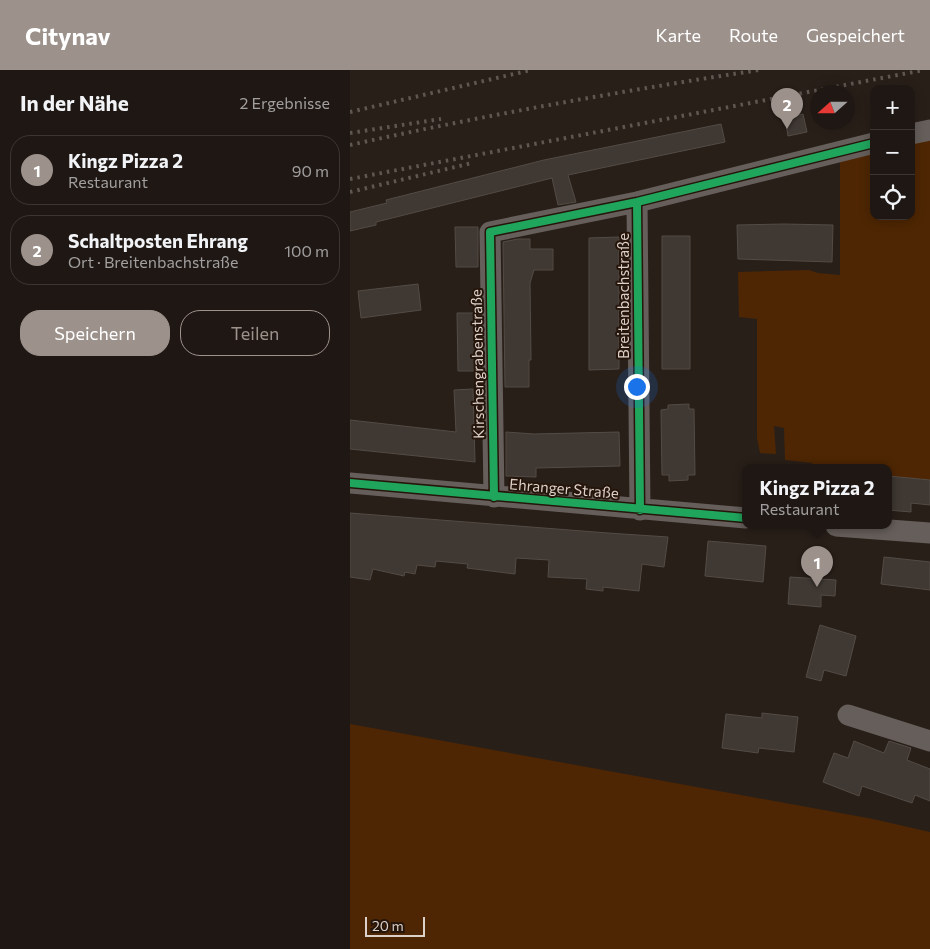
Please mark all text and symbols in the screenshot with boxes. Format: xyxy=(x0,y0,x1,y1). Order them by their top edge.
text: Citynav xyxy=(25,21,111,50)
text: Karte xyxy=(656,24,701,46)
text: Route xyxy=(729,24,778,46)
text: Gespeichert xyxy=(806,24,905,46)
north arrow xyxy=(810,85,855,130)
map controls xyxy=(870,85,915,220)
button: + xyxy=(870,85,915,130)
pin: 2 xyxy=(771,88,803,129)
text: In der Nähe xyxy=(20,90,129,115)
text: 2 Ergebnisse xyxy=(240,93,330,112)
button: − xyxy=(870,130,915,175)
text: Kingz Pizza 2 xyxy=(68,149,183,172)
text: 1 xyxy=(33,161,41,180)
text: 90 m xyxy=(292,161,329,180)
text: Restaurant xyxy=(68,172,148,191)
button: locate xyxy=(870,175,915,220)
text: Schaltposten Ehrang xyxy=(68,229,248,252)
street label: Breitenbachstraße xyxy=(614,233,632,359)
text: 2 xyxy=(32,241,42,260)
text: 100 m xyxy=(284,241,329,260)
text: Ort · Breitenbachstraße xyxy=(68,252,238,271)
street label: Kirschengrabenstraße xyxy=(467,289,487,439)
button: Speichern xyxy=(20,310,170,356)
button: Teilen xyxy=(180,310,330,356)
your location xyxy=(624,374,650,400)
popup xyxy=(742,464,892,529)
street label: Ehranger Straße xyxy=(508,474,620,502)
text: Kingz Pizza 2 xyxy=(759,476,875,499)
text: Restaurant xyxy=(759,499,840,518)
pin: 1 xyxy=(801,546,833,587)
scale bar xyxy=(365,914,425,937)
text: 20 m xyxy=(372,917,404,934)

